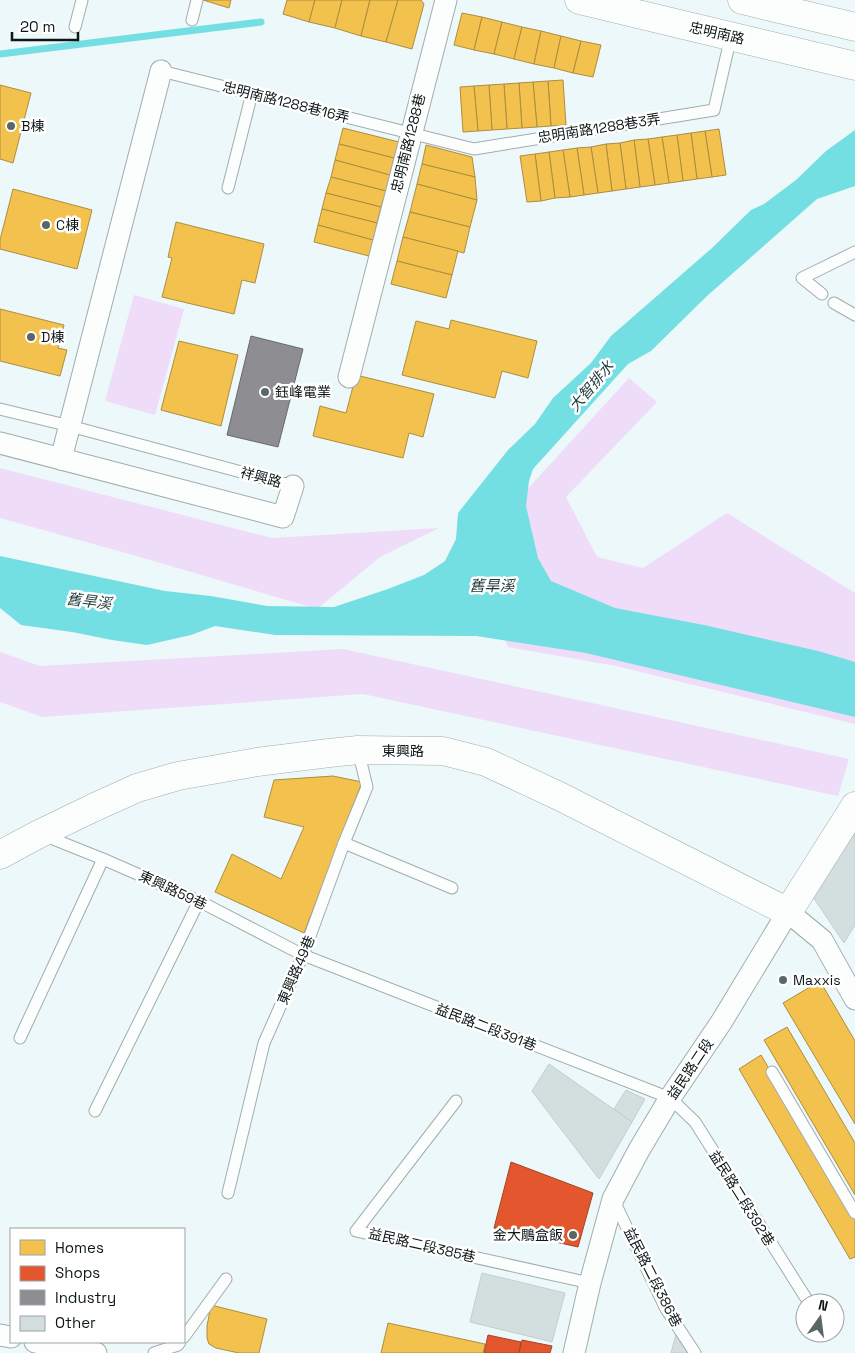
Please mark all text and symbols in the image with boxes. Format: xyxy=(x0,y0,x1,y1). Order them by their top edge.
scale bar xyxy=(12,10,79,42)
text: 20 m xyxy=(20,17,55,36)
street label: 忠明南路 xyxy=(688,18,746,48)
street label: 忠明南路1288巷16弄 xyxy=(221,78,351,126)
street label: 忠明南路1288巷 xyxy=(387,91,429,195)
street label: 忠明南路1288巷3弄 xyxy=(536,109,662,147)
place label: B棟 xyxy=(21,117,44,135)
marker: B棟 xyxy=(5,120,17,132)
place label: C棟 xyxy=(56,216,79,234)
marker: C棟 xyxy=(40,219,52,231)
place label: D棟 xyxy=(41,328,64,346)
marker: D棟 xyxy=(25,331,37,343)
water label: 大智排水 xyxy=(564,356,618,415)
place label: 鈺峰電業 xyxy=(275,383,331,401)
marker: 鈺峰電業 xyxy=(259,386,271,398)
street label: 祥興路 xyxy=(238,463,284,491)
water label: 舊旱溪 xyxy=(469,576,516,595)
water label: 舊旱溪 xyxy=(66,589,114,613)
street label: 東興路 xyxy=(382,742,424,760)
street label: 東興路59巷 xyxy=(136,866,210,914)
street label: 東興路49巷 xyxy=(273,933,319,1007)
place label: Maxxis xyxy=(793,971,841,989)
marker: Maxxis xyxy=(777,974,789,986)
street label: 益民路二段391巷 xyxy=(433,999,539,1055)
street label: 益民路二段 xyxy=(663,1035,717,1103)
street label: 益民路二段392巷 xyxy=(705,1147,779,1249)
street label: 益民路二段385巷 xyxy=(367,1224,477,1266)
street label: 益民路二段386巷 xyxy=(620,1224,686,1330)
place label: 金大鵰盒飯 xyxy=(493,1226,563,1244)
legend xyxy=(10,1228,185,1343)
marker: 金大鵰盒飯 xyxy=(567,1229,579,1241)
text: Homes xyxy=(55,1238,104,1257)
text: Shops xyxy=(55,1263,100,1282)
text: Industry xyxy=(55,1288,116,1307)
north arrow xyxy=(795,1293,845,1343)
text: N xyxy=(816,1296,830,1315)
text: Other xyxy=(55,1313,96,1332)

